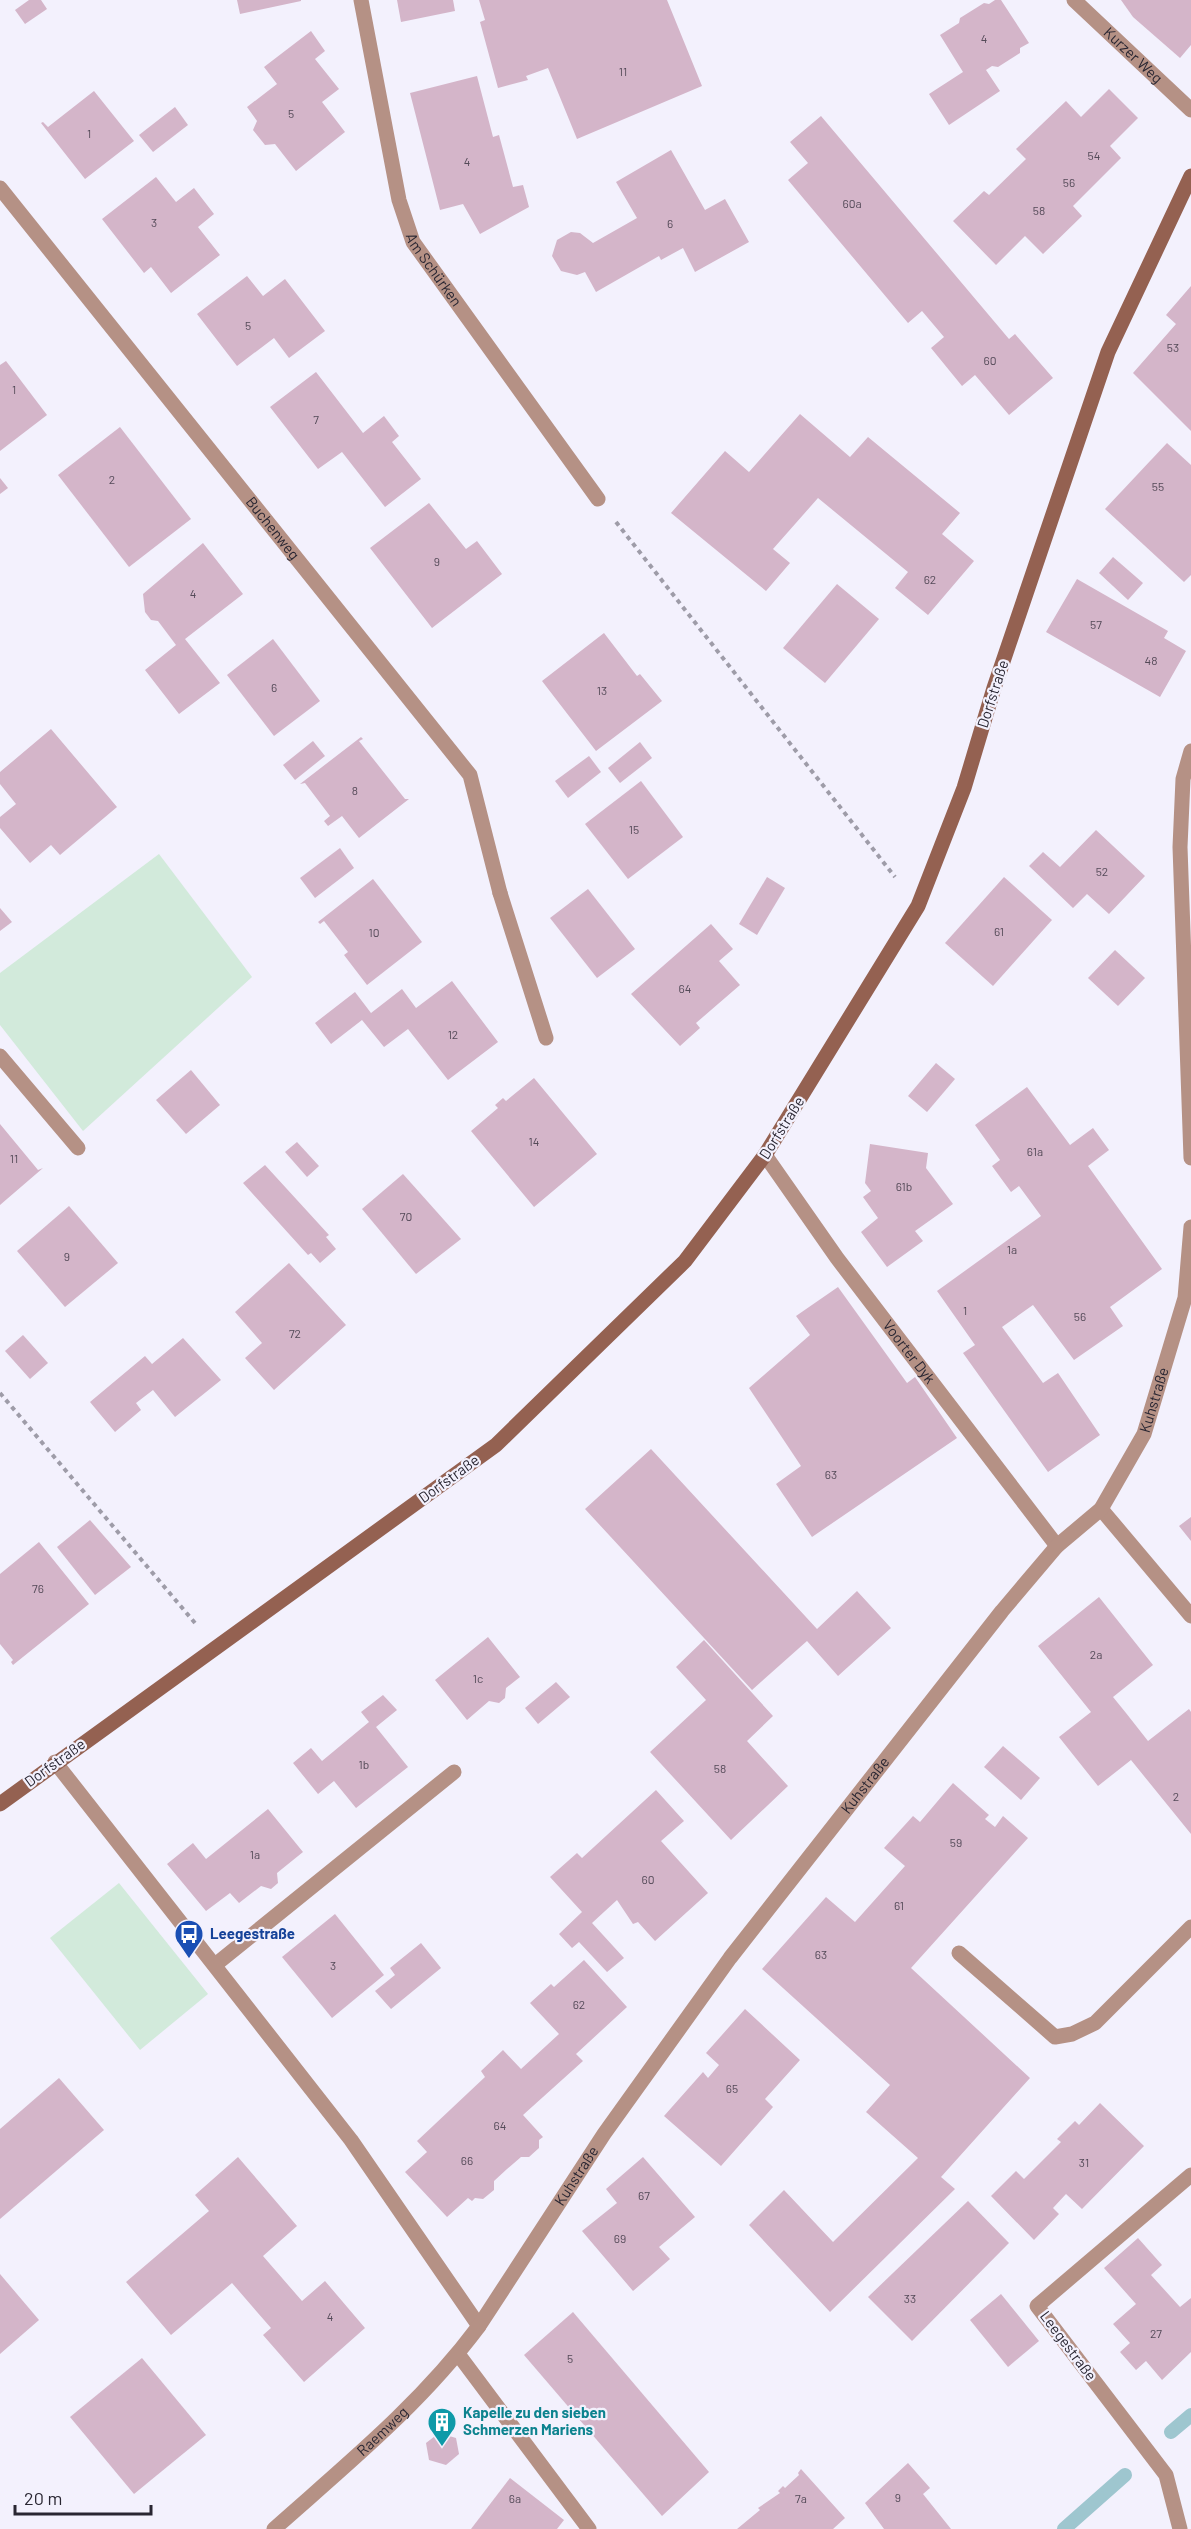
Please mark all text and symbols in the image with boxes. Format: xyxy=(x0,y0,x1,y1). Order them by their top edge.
street label: Kurzer Weg xyxy=(1100,23,1167,87)
house number: 4 xyxy=(981,31,987,45)
house number: 11 xyxy=(619,64,627,78)
house number: 5 xyxy=(288,106,294,120)
house number: 1 xyxy=(87,126,91,140)
house number: 54 xyxy=(1088,148,1100,162)
house number: 4 xyxy=(464,154,470,168)
house number: 56 xyxy=(1063,175,1075,189)
house number: 60a xyxy=(842,196,862,210)
house number: 58 xyxy=(1033,203,1045,217)
house number: 3 xyxy=(151,215,157,229)
house number: 6 xyxy=(667,216,673,230)
street label: Am Schürken xyxy=(403,230,466,309)
house number: 5 xyxy=(245,318,251,332)
house number: 53 xyxy=(1167,340,1179,354)
house number: 60 xyxy=(984,353,996,367)
house number: 1 xyxy=(12,382,16,396)
house number: 7 xyxy=(313,412,319,426)
house number: 2 xyxy=(109,472,115,486)
house number: 55 xyxy=(1152,479,1164,493)
street label: Buchenweg xyxy=(243,493,304,563)
house number: 9 xyxy=(434,554,440,568)
house number: 62 xyxy=(924,572,936,586)
house number: 4 xyxy=(190,586,196,600)
house number: 57 xyxy=(1090,617,1102,631)
house number: 48 xyxy=(1145,653,1157,667)
street label: Dorfstraße xyxy=(973,657,1011,730)
house number: 6 xyxy=(271,680,277,694)
house number: 13 xyxy=(597,683,607,697)
house number: 8 xyxy=(352,783,358,797)
house number: 15 xyxy=(629,822,639,836)
house number: 52 xyxy=(1096,864,1108,878)
house number: 61 xyxy=(994,924,1004,938)
house number: 10 xyxy=(369,925,379,939)
house number: 64 xyxy=(679,981,691,995)
house number: 12 xyxy=(448,1027,458,1041)
street label: Dorfstraße xyxy=(755,1093,807,1162)
house number: 14 xyxy=(529,1134,539,1148)
house number: 61a xyxy=(1027,1144,1043,1158)
house number: 11 xyxy=(10,1151,18,1165)
house number: 61b xyxy=(896,1179,912,1193)
house number: 70 xyxy=(400,1209,412,1223)
house number: 1a xyxy=(1007,1242,1017,1256)
house number: 9 xyxy=(64,1249,70,1263)
house number: 1 xyxy=(963,1303,967,1317)
house number: 56 xyxy=(1074,1309,1086,1323)
street label: Voorter Dyk xyxy=(880,1316,940,1387)
house number: 72 xyxy=(289,1326,301,1340)
street label: Kuhstraße xyxy=(1135,1365,1172,1435)
street label: Dorfstraße xyxy=(415,1450,482,1506)
house number: 63 xyxy=(825,1467,837,1481)
house number: 76 xyxy=(32,1581,44,1595)
house number: 2a xyxy=(1090,1647,1102,1661)
house number: 1c xyxy=(473,1671,483,1685)
street label: Dorfstraße xyxy=(21,1734,88,1790)
street label: Kuhstraße xyxy=(837,1753,892,1817)
house number: 1b xyxy=(359,1757,369,1771)
house number: 58 xyxy=(714,1761,726,1775)
house number: 2 xyxy=(1173,1789,1179,1803)
house number: 59 xyxy=(950,1835,962,1849)
house number: 1a xyxy=(250,1847,260,1861)
house number: 60 xyxy=(642,1872,654,1886)
house number: 61 xyxy=(894,1898,904,1912)
bus stop icon: Leegestraße xyxy=(173,1918,205,1960)
place label: Leegestraße xyxy=(210,1924,295,1942)
house number: 63 xyxy=(815,1947,827,1961)
house number: 3 xyxy=(330,1958,336,1972)
house number: 62 xyxy=(573,1997,585,2011)
house number: 65 xyxy=(726,2081,738,2095)
house number: 64 xyxy=(494,2118,506,2132)
street label: Kuhstraße xyxy=(550,2142,602,2209)
house number: 66 xyxy=(461,2153,473,2167)
house number: 31 xyxy=(1079,2155,1089,2169)
house number: 67 xyxy=(638,2188,650,2202)
house number: 69 xyxy=(614,2231,626,2245)
house number: 33 xyxy=(904,2291,916,2305)
street label: Leegestraße xyxy=(1037,2307,1101,2384)
house number: 4 xyxy=(327,2309,333,2323)
house number: 27 xyxy=(1150,2326,1162,2340)
house number: 5 xyxy=(567,2351,573,2365)
street label: Raemweg xyxy=(353,2402,411,2459)
place label: Kapelle zu den sieben Schmerzen Mariens xyxy=(463,2403,606,2438)
building icon: Kapelle zu den sieben Schmerzen Mariens xyxy=(426,2406,458,2448)
scale bar xyxy=(15,2478,152,2516)
text: 20 m xyxy=(24,2487,62,2509)
house number: 9 xyxy=(895,2490,901,2504)
house number: 6a xyxy=(509,2491,521,2505)
house number: 7a xyxy=(795,2491,807,2505)

